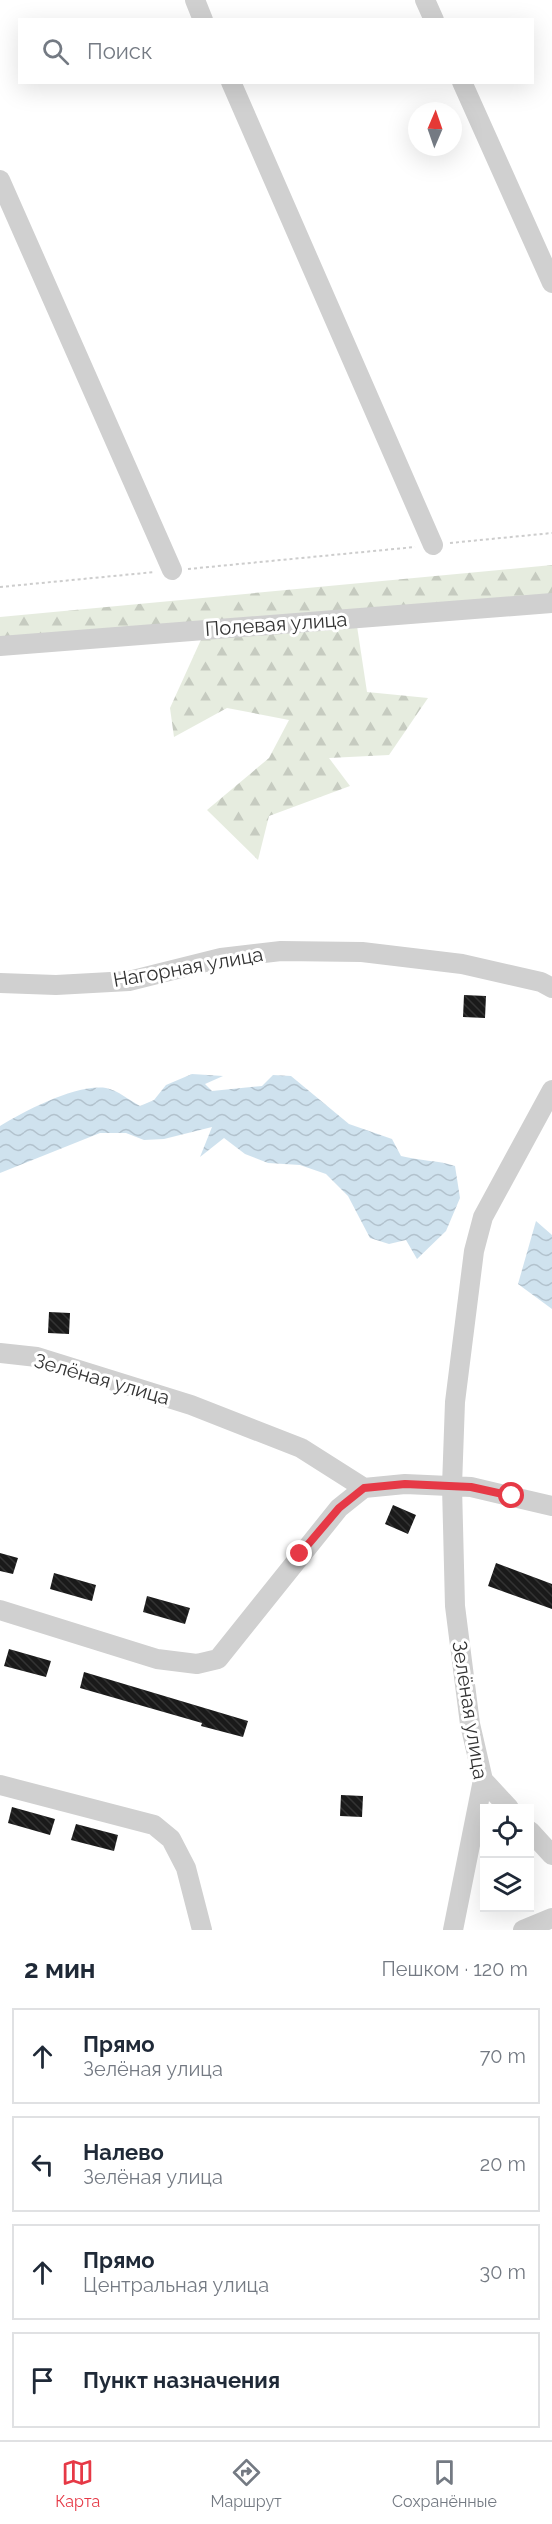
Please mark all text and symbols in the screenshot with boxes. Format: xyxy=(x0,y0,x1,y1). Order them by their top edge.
search box xyxy=(18,18,534,84)
icon: search xyxy=(39,35,72,68)
text: Поиск xyxy=(87,38,152,64)
north arrow xyxy=(408,102,462,156)
street label: Полевая улица xyxy=(204,607,348,641)
street label: Нагорная улица xyxy=(111,942,265,992)
street label: Зелёная улица xyxy=(31,1348,173,1410)
route start xyxy=(498,1482,524,1508)
route end xyxy=(286,1540,312,1566)
street label: Зелёная улица xyxy=(447,1639,493,1781)
map controls xyxy=(480,1804,534,1912)
button: locate xyxy=(480,1804,534,1858)
button: layers xyxy=(480,1858,534,1912)
text: 2 мин xyxy=(24,1954,96,1984)
text: Пешком · 120 m xyxy=(382,1957,528,1981)
text: Прямо xyxy=(83,2031,155,2057)
icon: ahead xyxy=(26,2040,59,2073)
text: 70 m xyxy=(480,2044,526,2068)
text: Зелёная улица xyxy=(83,2057,223,2081)
text: Налево xyxy=(83,2139,164,2165)
icon: left xyxy=(26,2148,59,2181)
text: 20 m xyxy=(480,2152,526,2176)
text: Зелёная улица xyxy=(83,2165,223,2189)
text: Прямо xyxy=(83,2247,155,2273)
icon: ahead xyxy=(26,2256,59,2289)
text: 30 m xyxy=(480,2260,526,2284)
text: Центральная улица xyxy=(83,2273,269,2297)
icon: arrive xyxy=(26,2364,59,2397)
text: Пункт назначения xyxy=(83,2367,280,2393)
tab: Карта xyxy=(55,2456,100,2511)
tab: Маршрут xyxy=(211,2456,282,2511)
tab: Сохранённые xyxy=(392,2456,497,2511)

